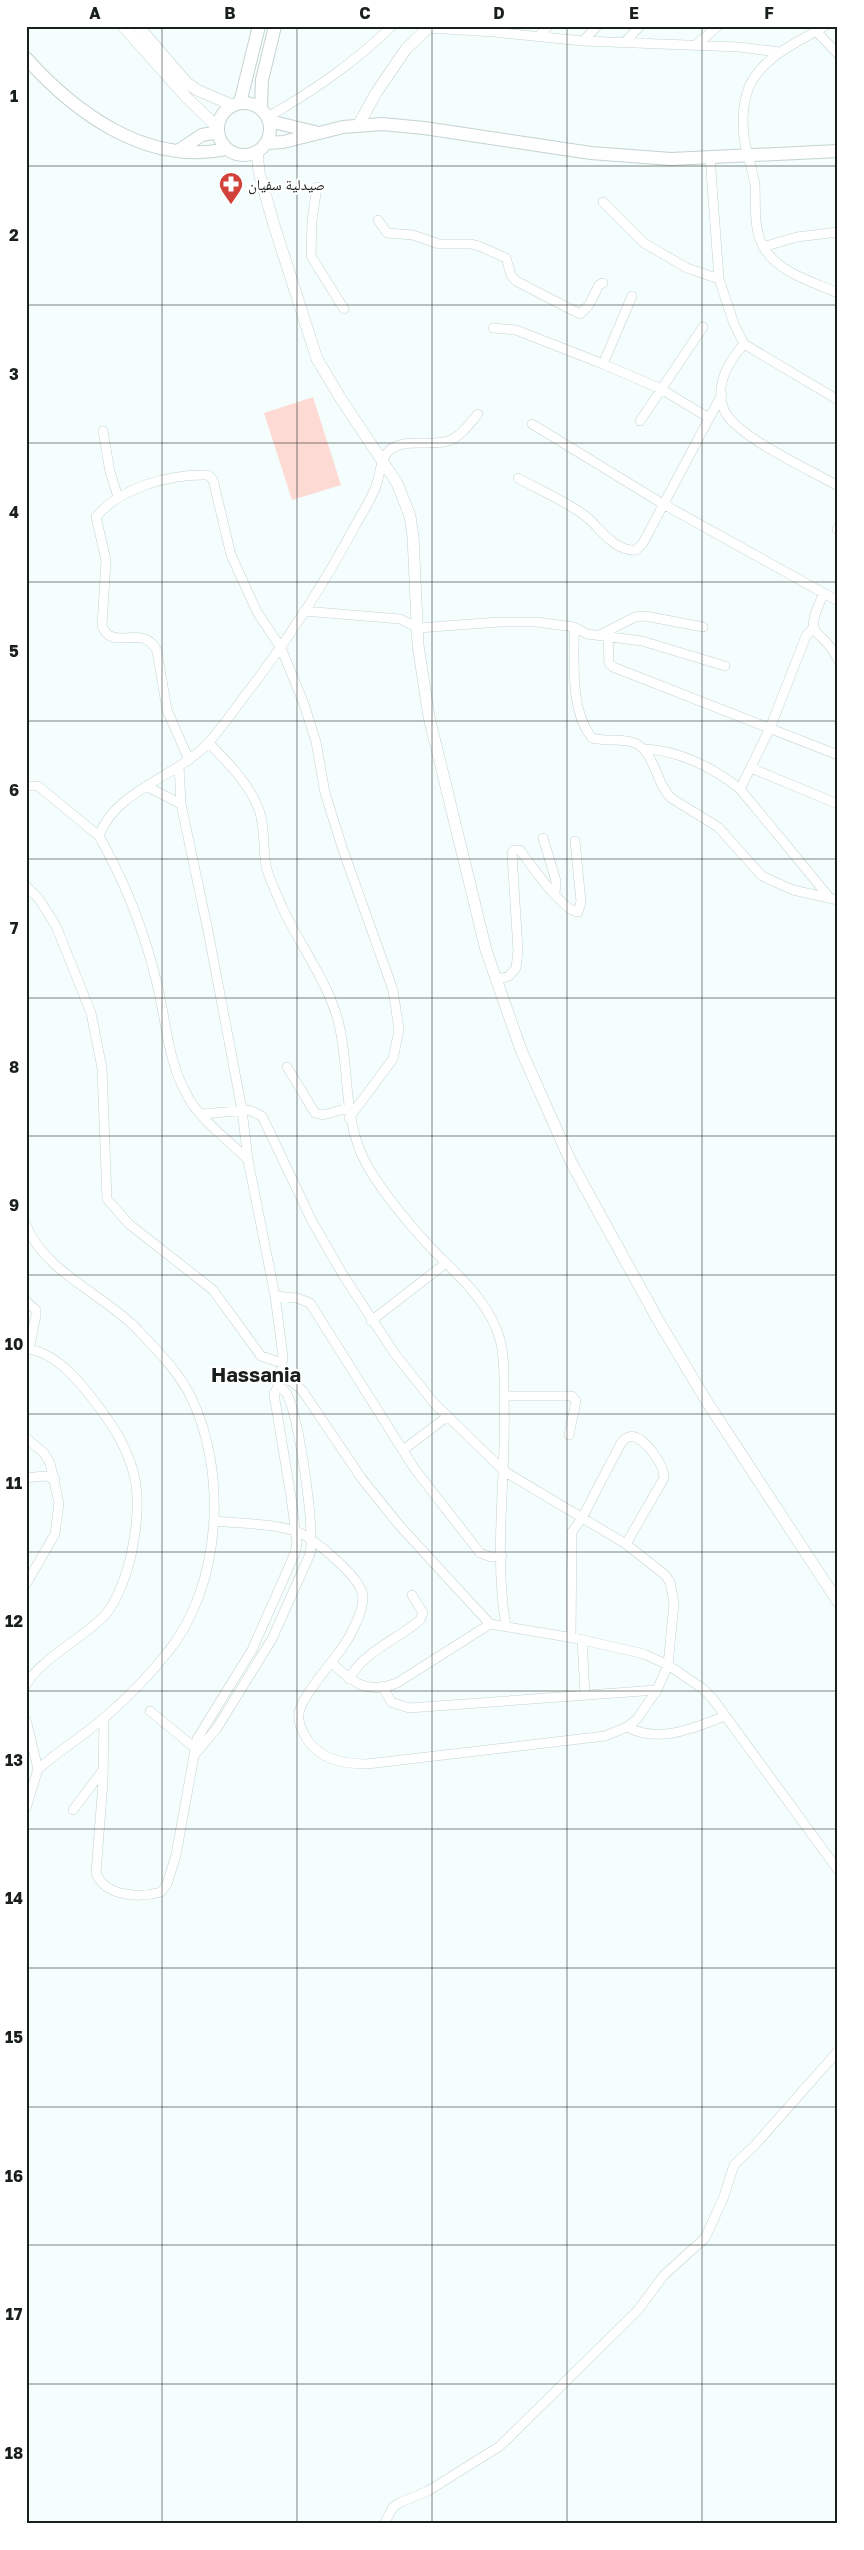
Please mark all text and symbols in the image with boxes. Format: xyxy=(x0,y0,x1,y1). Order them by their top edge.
text: A xyxy=(89,3,101,23)
text: B xyxy=(224,3,236,23)
text: C xyxy=(359,3,371,23)
text: D xyxy=(493,3,505,23)
text: E xyxy=(629,3,639,23)
text: F xyxy=(764,3,774,23)
text: 1 xyxy=(10,86,18,106)
pharmacy icon: صيدلية سفيان xyxy=(218,171,244,205)
place label: صيدلية سفيان xyxy=(248,175,325,195)
text: 2 xyxy=(9,225,19,245)
text: 3 xyxy=(9,364,19,384)
text: 4 xyxy=(9,502,19,522)
text: 5 xyxy=(9,641,19,661)
text: 6 xyxy=(9,780,19,800)
text: 7 xyxy=(10,918,19,938)
text: 8 xyxy=(9,1057,19,1077)
text: 9 xyxy=(9,1195,19,1215)
text: 10 xyxy=(5,1334,23,1354)
district label: Hassania xyxy=(211,1362,301,1386)
text: 11 xyxy=(6,1473,22,1493)
text: 12 xyxy=(5,1611,23,1631)
text: 13 xyxy=(5,1750,23,1770)
text: 14 xyxy=(5,1888,23,1908)
text: 15 xyxy=(5,2027,23,2047)
text: 16 xyxy=(5,2166,23,2186)
text: 17 xyxy=(6,2304,23,2324)
text: 18 xyxy=(5,2443,23,2463)

